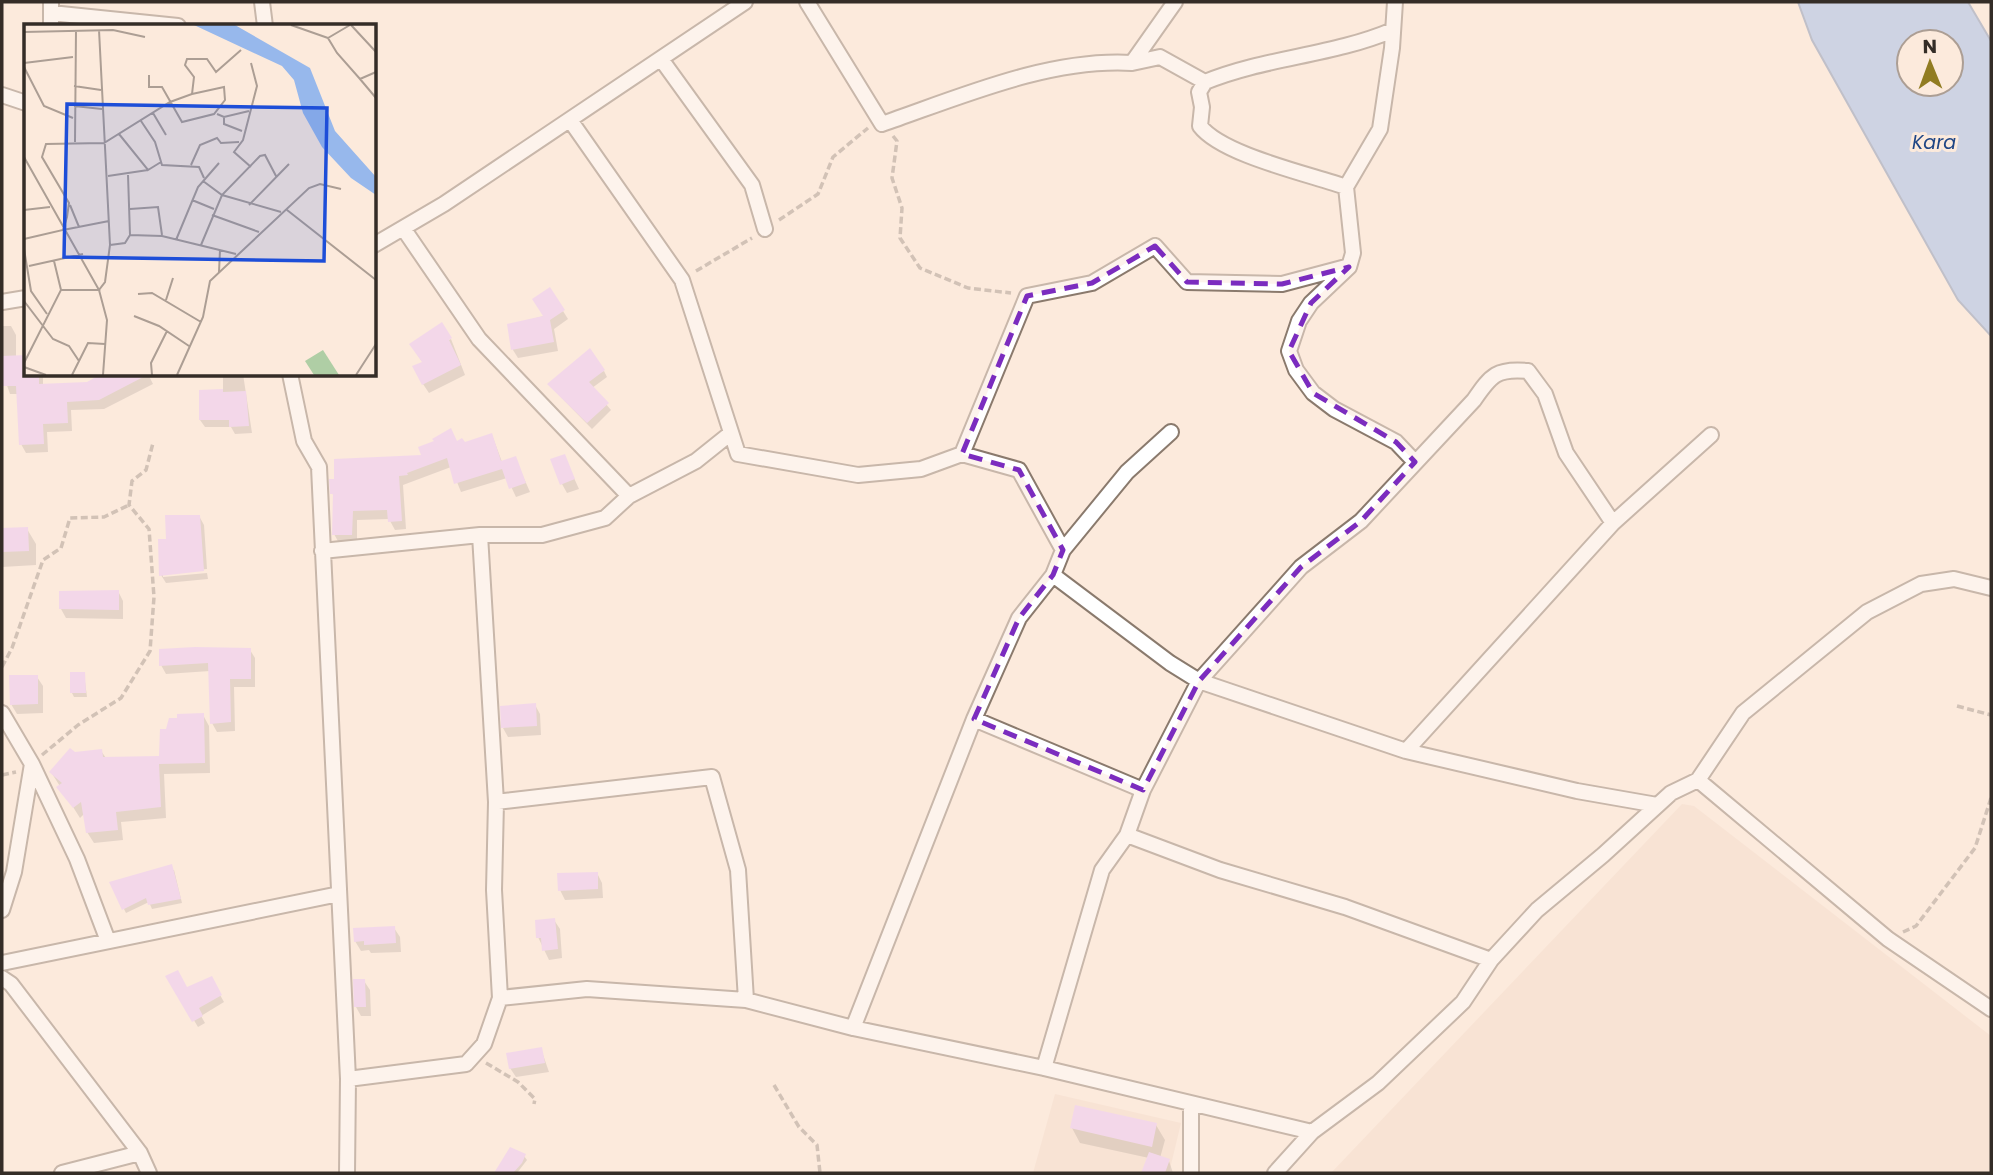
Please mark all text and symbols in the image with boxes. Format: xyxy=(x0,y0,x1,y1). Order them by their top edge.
inset map xyxy=(24,24,376,376)
north arrow xyxy=(1895,28,1965,98)
text: N xyxy=(1922,33,1937,60)
water label: Kara xyxy=(1912,129,1956,156)

